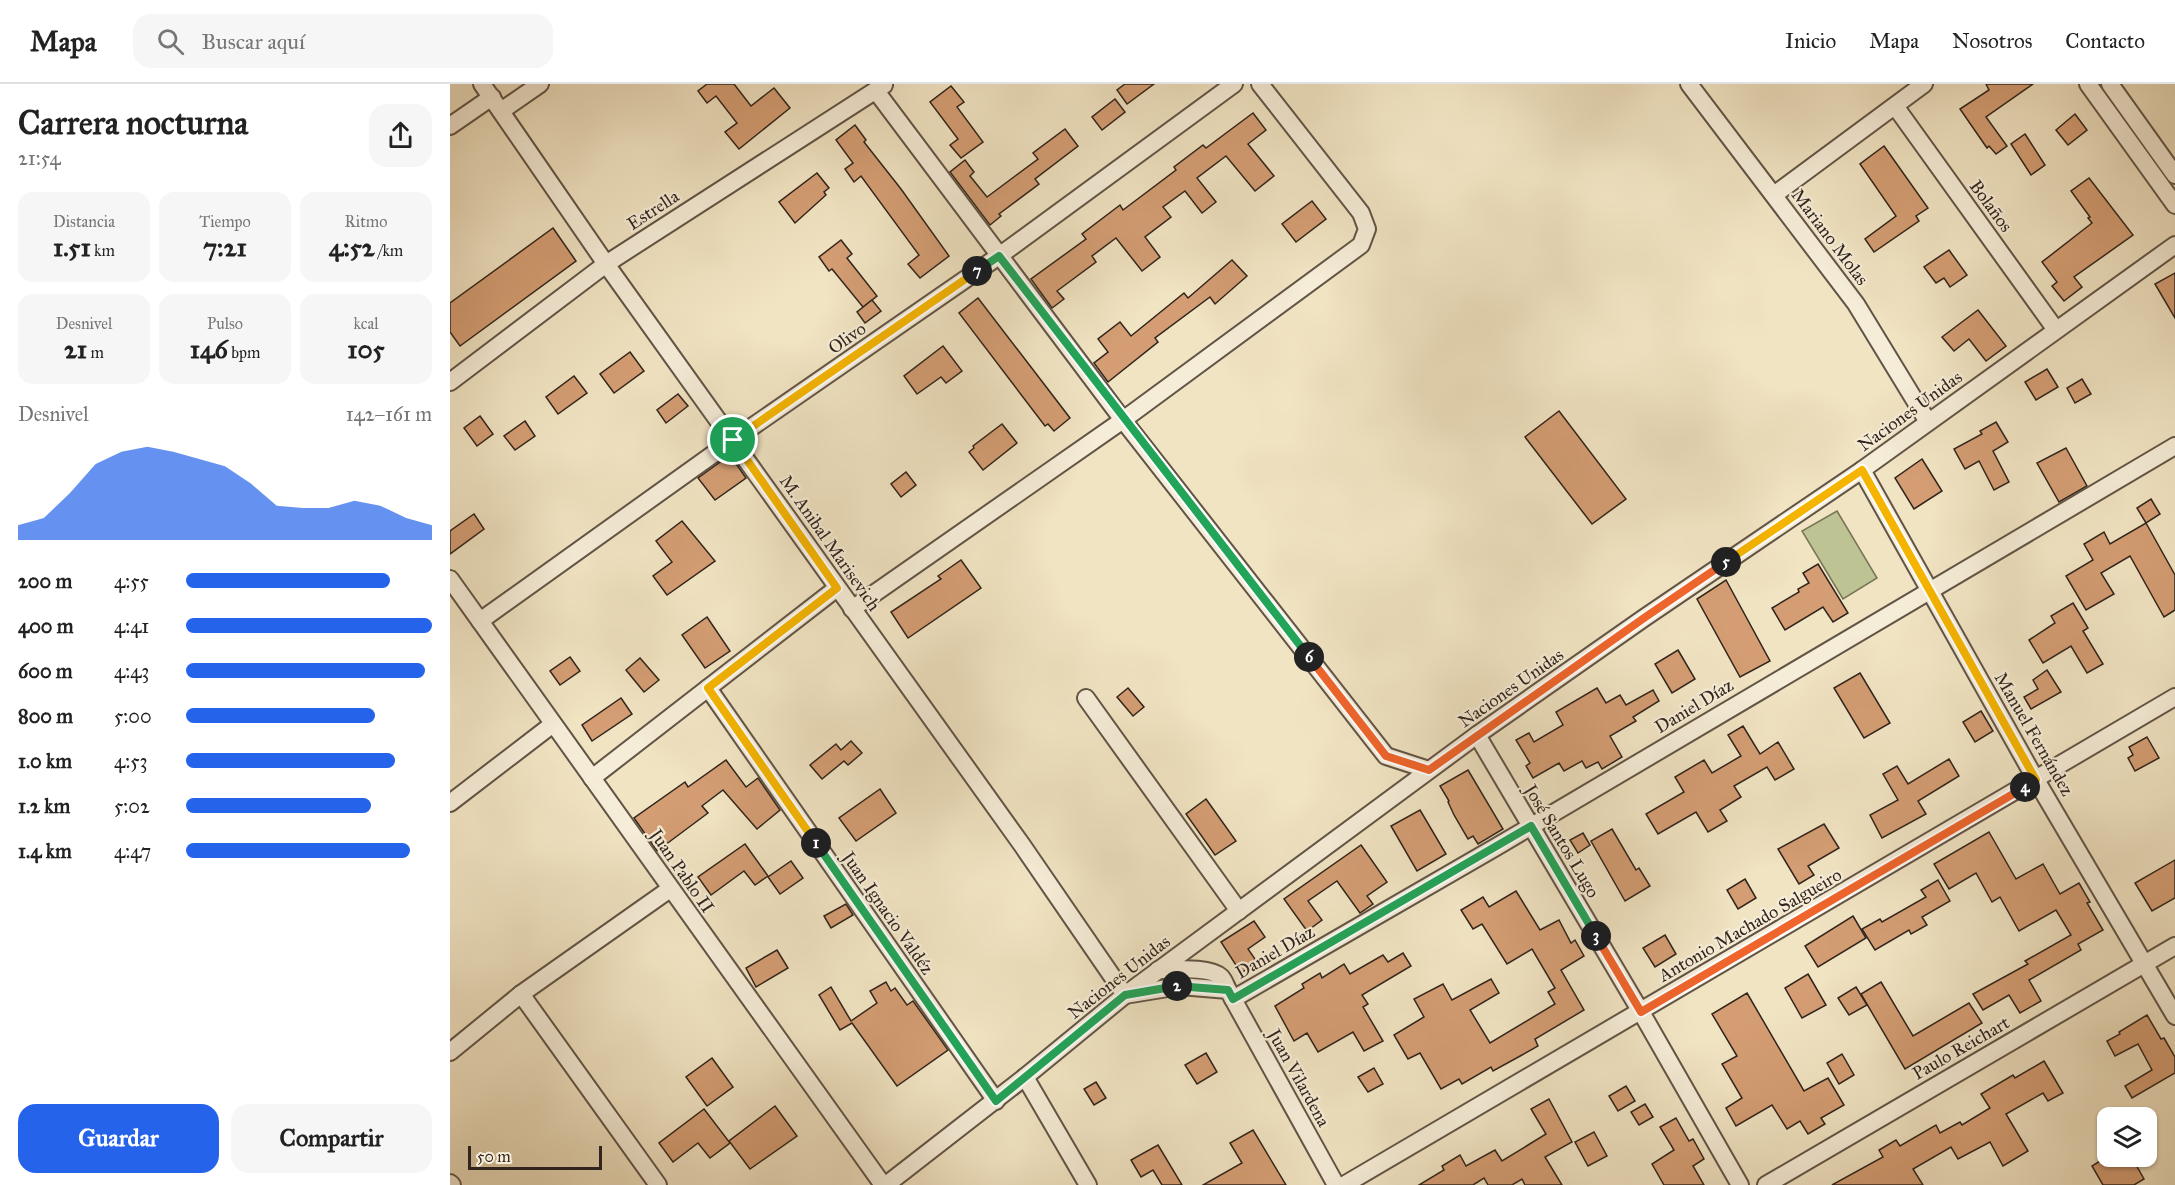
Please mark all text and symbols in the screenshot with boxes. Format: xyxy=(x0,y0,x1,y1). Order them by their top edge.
search box xyxy=(133,14,553,68)
text: Mapa xyxy=(30,24,97,59)
icon: search xyxy=(154,25,187,58)
text: Buscar aquí xyxy=(202,28,305,55)
text: Inicio xyxy=(1785,28,1836,54)
text: Mapa xyxy=(1869,28,1919,54)
text: Nosotros xyxy=(1952,28,2032,54)
text: Contacto xyxy=(2065,28,2145,54)
text: Carrera nocturna xyxy=(18,103,248,143)
button: share xyxy=(369,104,432,167)
text: 21:54 xyxy=(18,146,61,170)
street label: Bolaños xyxy=(1965,176,2017,236)
street label: Estrella xyxy=(623,185,683,235)
street label: Mariano Molas xyxy=(1787,185,1873,289)
text: Distancia xyxy=(53,212,115,231)
text: Tiempo xyxy=(199,212,251,231)
text: Ritmo xyxy=(345,212,387,231)
text: 1.51 xyxy=(53,231,91,263)
text: 7:21 xyxy=(203,231,247,263)
text: 4:52 xyxy=(329,231,375,263)
text: km xyxy=(91,241,115,260)
text: /km xyxy=(375,241,403,260)
pin: 7 xyxy=(962,256,992,286)
text: 7 xyxy=(973,261,981,280)
text: Desnivel xyxy=(56,314,112,333)
text: Pulso xyxy=(207,314,243,333)
text: kcal xyxy=(353,314,379,333)
street label: Olivo xyxy=(824,317,870,359)
text: 21 xyxy=(64,333,87,365)
text: 146 xyxy=(190,333,228,365)
text: 105 xyxy=(347,333,385,365)
text: m xyxy=(87,343,104,362)
text: bpm xyxy=(228,343,260,362)
street label: Naciones Unidas xyxy=(1854,366,1966,456)
text: Desnivel xyxy=(18,402,89,426)
text: 142–161 m xyxy=(346,402,432,426)
pin xyxy=(707,414,758,465)
icon: arrive xyxy=(716,423,749,456)
street label: M. Anibal Marisevich xyxy=(775,471,885,615)
pin: 5 xyxy=(1711,547,1741,577)
text: 5 xyxy=(1722,552,1730,571)
text: 200 m xyxy=(18,569,72,593)
text: 4:55 xyxy=(114,569,149,593)
text: 400 m xyxy=(18,614,74,638)
text: 4:41 xyxy=(114,614,149,638)
pin: 6 xyxy=(1294,642,1324,672)
street label: Naciones Unidas xyxy=(1454,644,1568,732)
text: 6 xyxy=(1305,647,1313,666)
text: 600 m xyxy=(18,659,73,683)
text: 4:43 xyxy=(114,659,149,683)
street label: Manuel Fernández xyxy=(1990,668,2078,800)
street label: Daniel Díaz xyxy=(1651,674,1737,738)
text: 800 m xyxy=(18,704,73,728)
text: 5:00 xyxy=(114,704,152,728)
text: 1.0 km xyxy=(18,749,72,773)
text: 4:53 xyxy=(114,749,147,773)
pin: 4 xyxy=(2010,772,2040,802)
text: 4 xyxy=(2021,777,2029,796)
street label: José Santos Lugo xyxy=(1518,779,1604,902)
text: 1.2 km xyxy=(18,794,70,818)
text: 5:02 xyxy=(114,794,150,818)
street label: Juan Pablo II xyxy=(643,823,719,918)
pin: 1 xyxy=(801,828,831,858)
text: 1 xyxy=(813,833,819,852)
text: 1.4 km xyxy=(18,839,72,863)
text: 4:47 xyxy=(114,839,151,863)
street label: Juan Ignacio Valdéz xyxy=(835,846,939,979)
street label: Antonio Machado Salgueiro xyxy=(1654,864,1846,988)
street label: Daniel Díaz xyxy=(1232,921,1318,983)
pin: 3 xyxy=(1581,921,1611,951)
text: 3 xyxy=(1593,926,1599,945)
street label: Naciones Unidas xyxy=(1064,930,1174,1024)
pin: 2 xyxy=(1162,971,1192,1001)
text: 2 xyxy=(1173,976,1181,995)
street label: Paulo Reichart xyxy=(1909,1011,2014,1085)
street label: Juan Vilardena xyxy=(1261,1024,1335,1131)
button: Guardar xyxy=(18,1104,219,1173)
button: Compartir xyxy=(231,1104,432,1173)
map controls xyxy=(2097,1107,2157,1167)
button: layers xyxy=(2097,1107,2157,1167)
scale bar xyxy=(468,1143,602,1170)
text: 50 m xyxy=(477,1147,511,1166)

